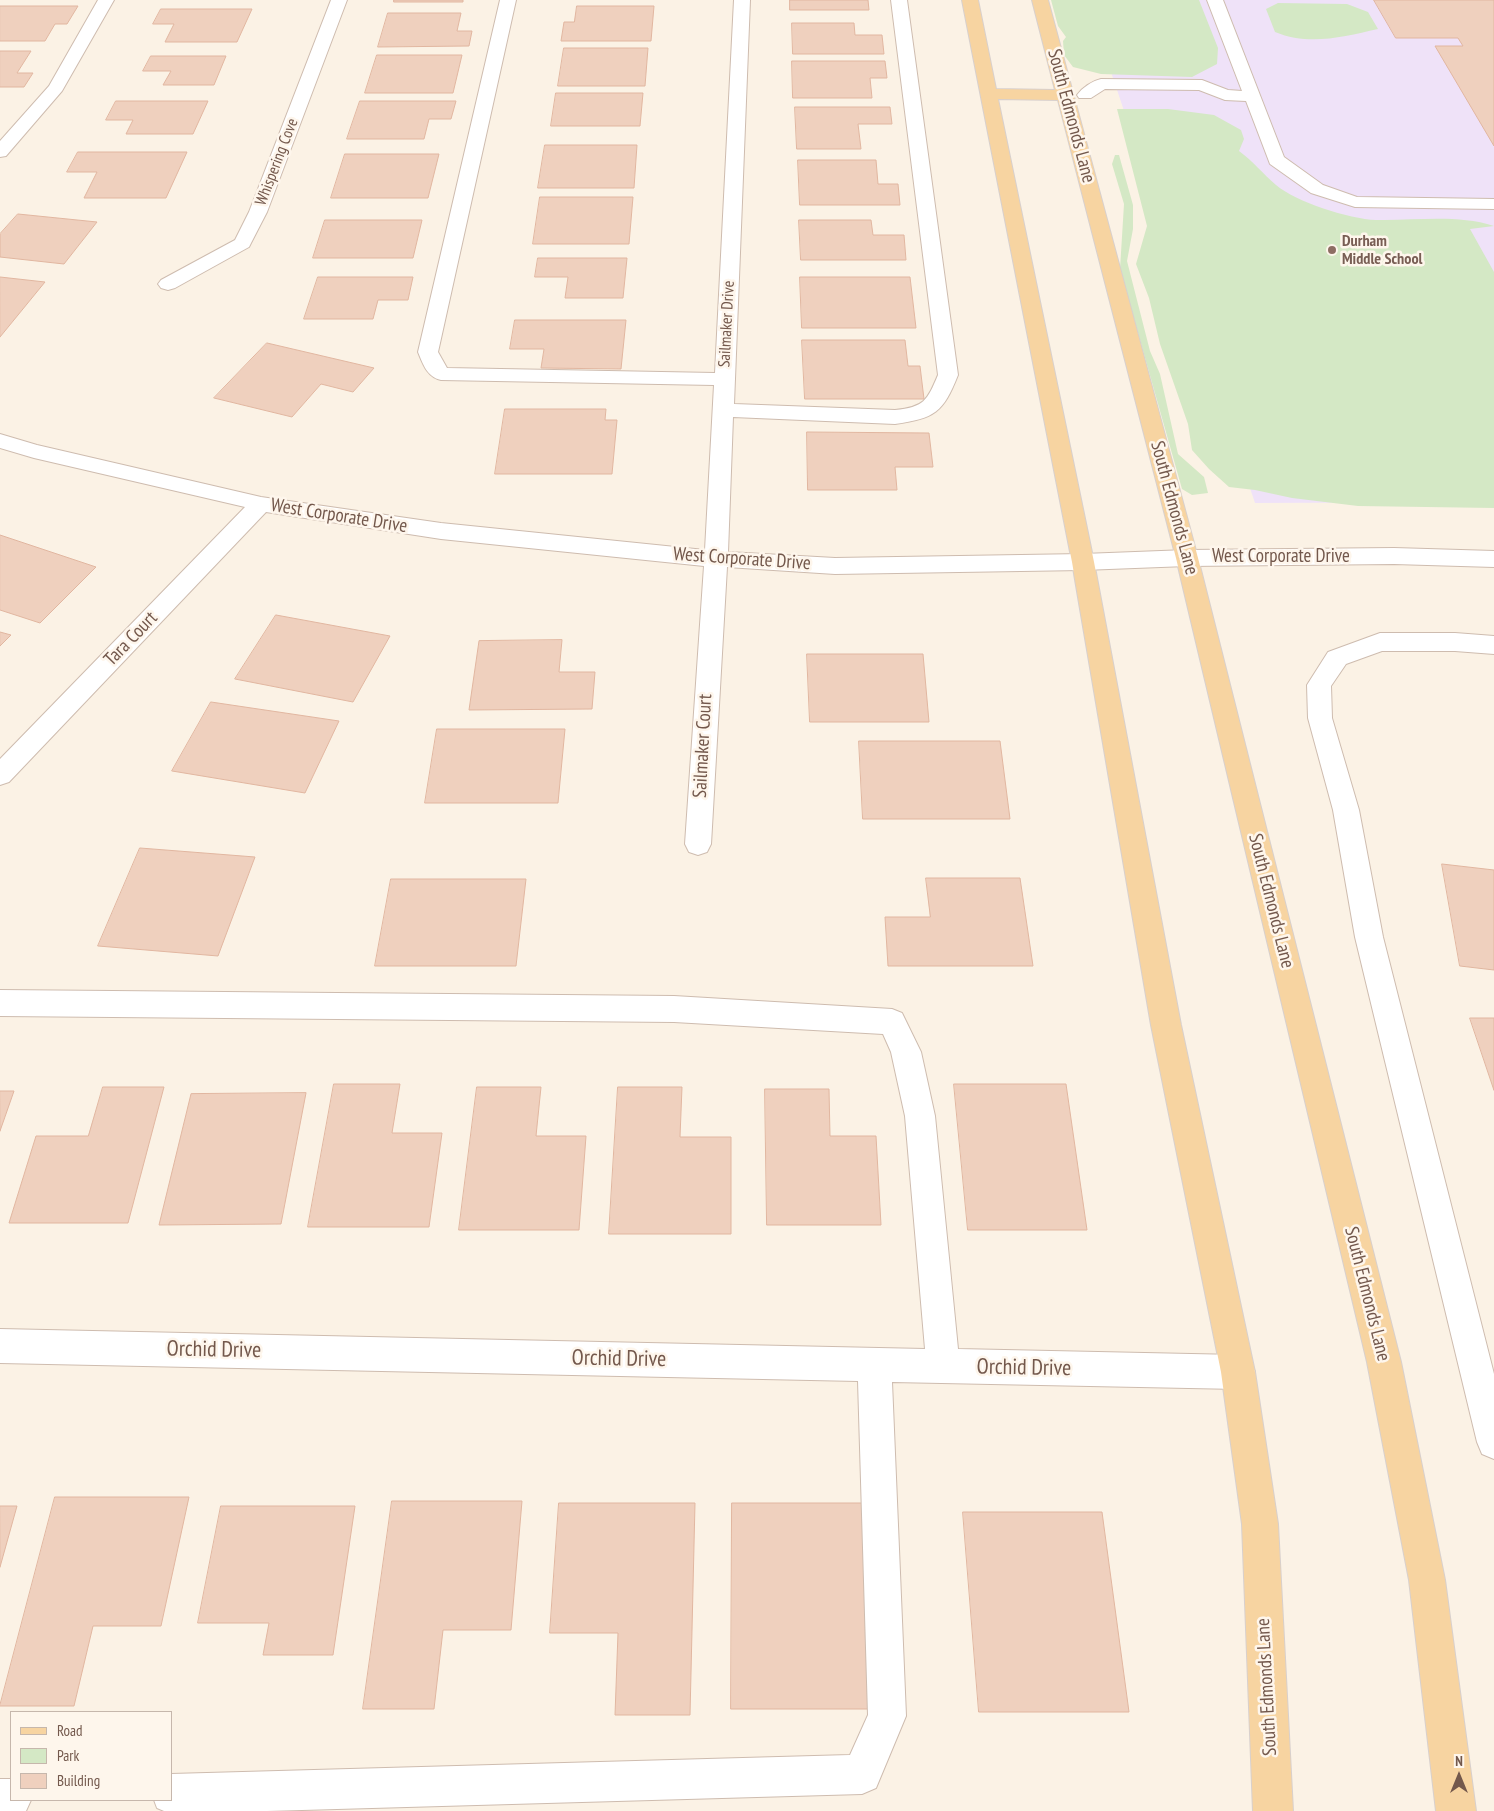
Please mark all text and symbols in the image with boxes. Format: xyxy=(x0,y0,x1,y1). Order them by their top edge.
street label: South Edmonds Lane xyxy=(1042,47,1100,185)
street label: Whispering Cove xyxy=(252,116,302,208)
place label: Durham Middle School xyxy=(1342,231,1422,269)
marker: Durham Middle School xyxy=(1326,244,1338,256)
street label: Sailmaker Drive xyxy=(715,280,739,368)
street label: South Edmonds Lane xyxy=(1145,439,1203,577)
street label: West Corporate Drive xyxy=(269,494,409,538)
street label: West Corporate Drive xyxy=(672,543,812,575)
street label: West Corporate Drive xyxy=(1212,546,1350,568)
street label: Tara Court xyxy=(100,607,162,671)
street label: Sailmaker Court xyxy=(689,693,717,799)
street label: South Edmonds Lane xyxy=(1243,831,1299,971)
street label: South Edmonds Lane xyxy=(1339,1224,1395,1364)
street label: Orchid Drive xyxy=(166,1336,262,1364)
street label: Orchid Drive xyxy=(571,1345,667,1373)
street label: Orchid Drive xyxy=(976,1354,1072,1382)
street label: South Edmonds Lane xyxy=(1252,1618,1282,1756)
legend xyxy=(10,1711,172,1801)
text: Road xyxy=(57,1721,83,1740)
text: Park xyxy=(57,1746,79,1765)
north arrow xyxy=(1434,1751,1484,1801)
text: N xyxy=(1455,1752,1463,1770)
text: Building xyxy=(57,1771,100,1790)

